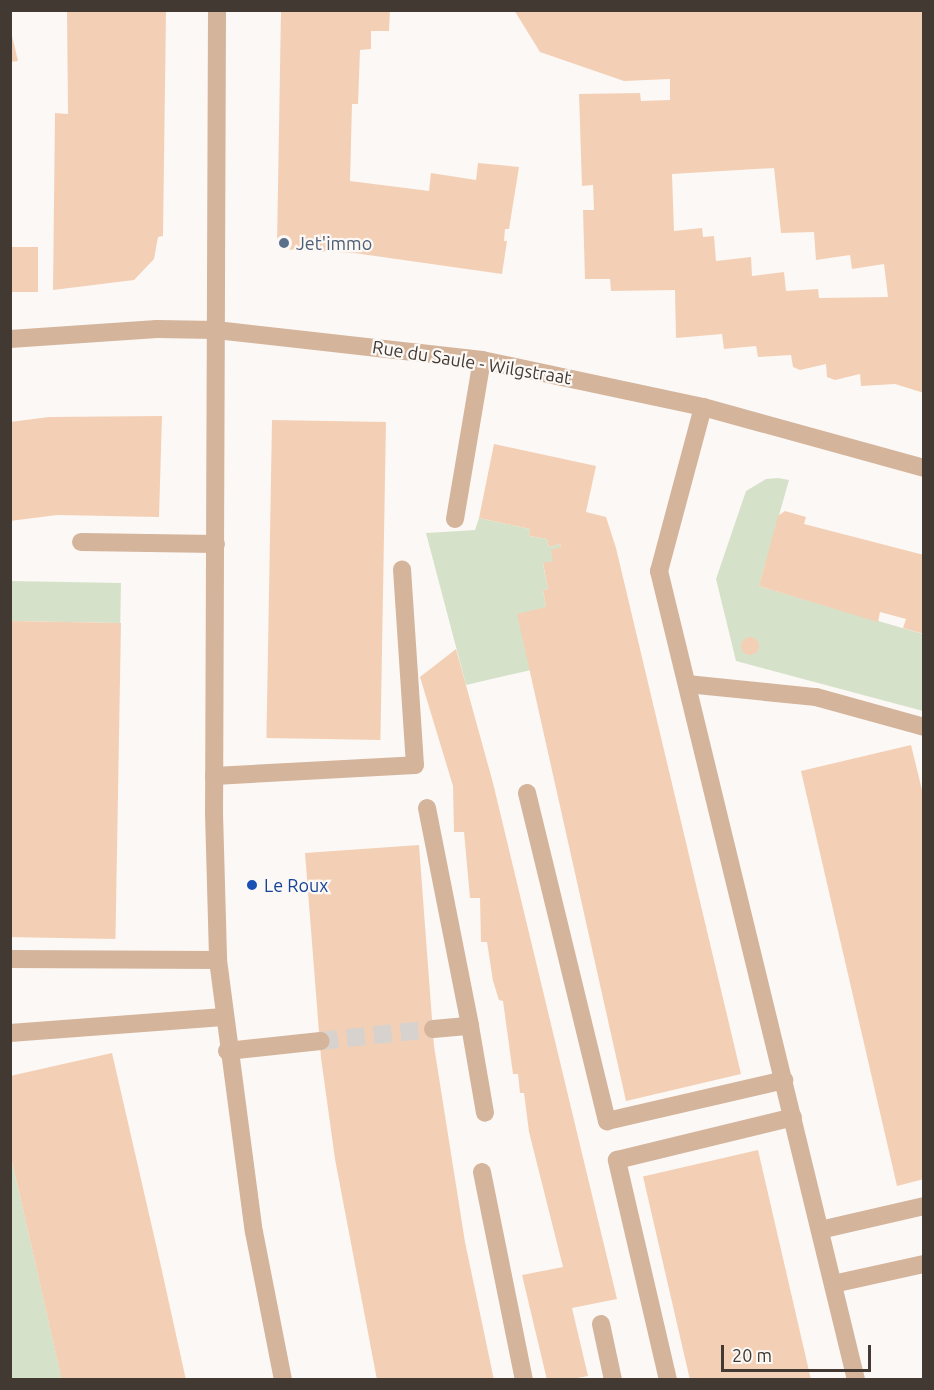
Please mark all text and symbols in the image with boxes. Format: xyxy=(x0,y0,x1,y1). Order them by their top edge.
place label: Jet'immo xyxy=(296,232,372,254)
marker: Jet'immo xyxy=(277,236,291,250)
street label: Rue du Saule - Wilgstraat xyxy=(371,336,573,388)
place label: Le Roux xyxy=(264,874,328,896)
marker: Le Roux xyxy=(245,878,259,892)
scale bar xyxy=(724,1333,874,1371)
text: 20 m xyxy=(732,1345,772,1365)

